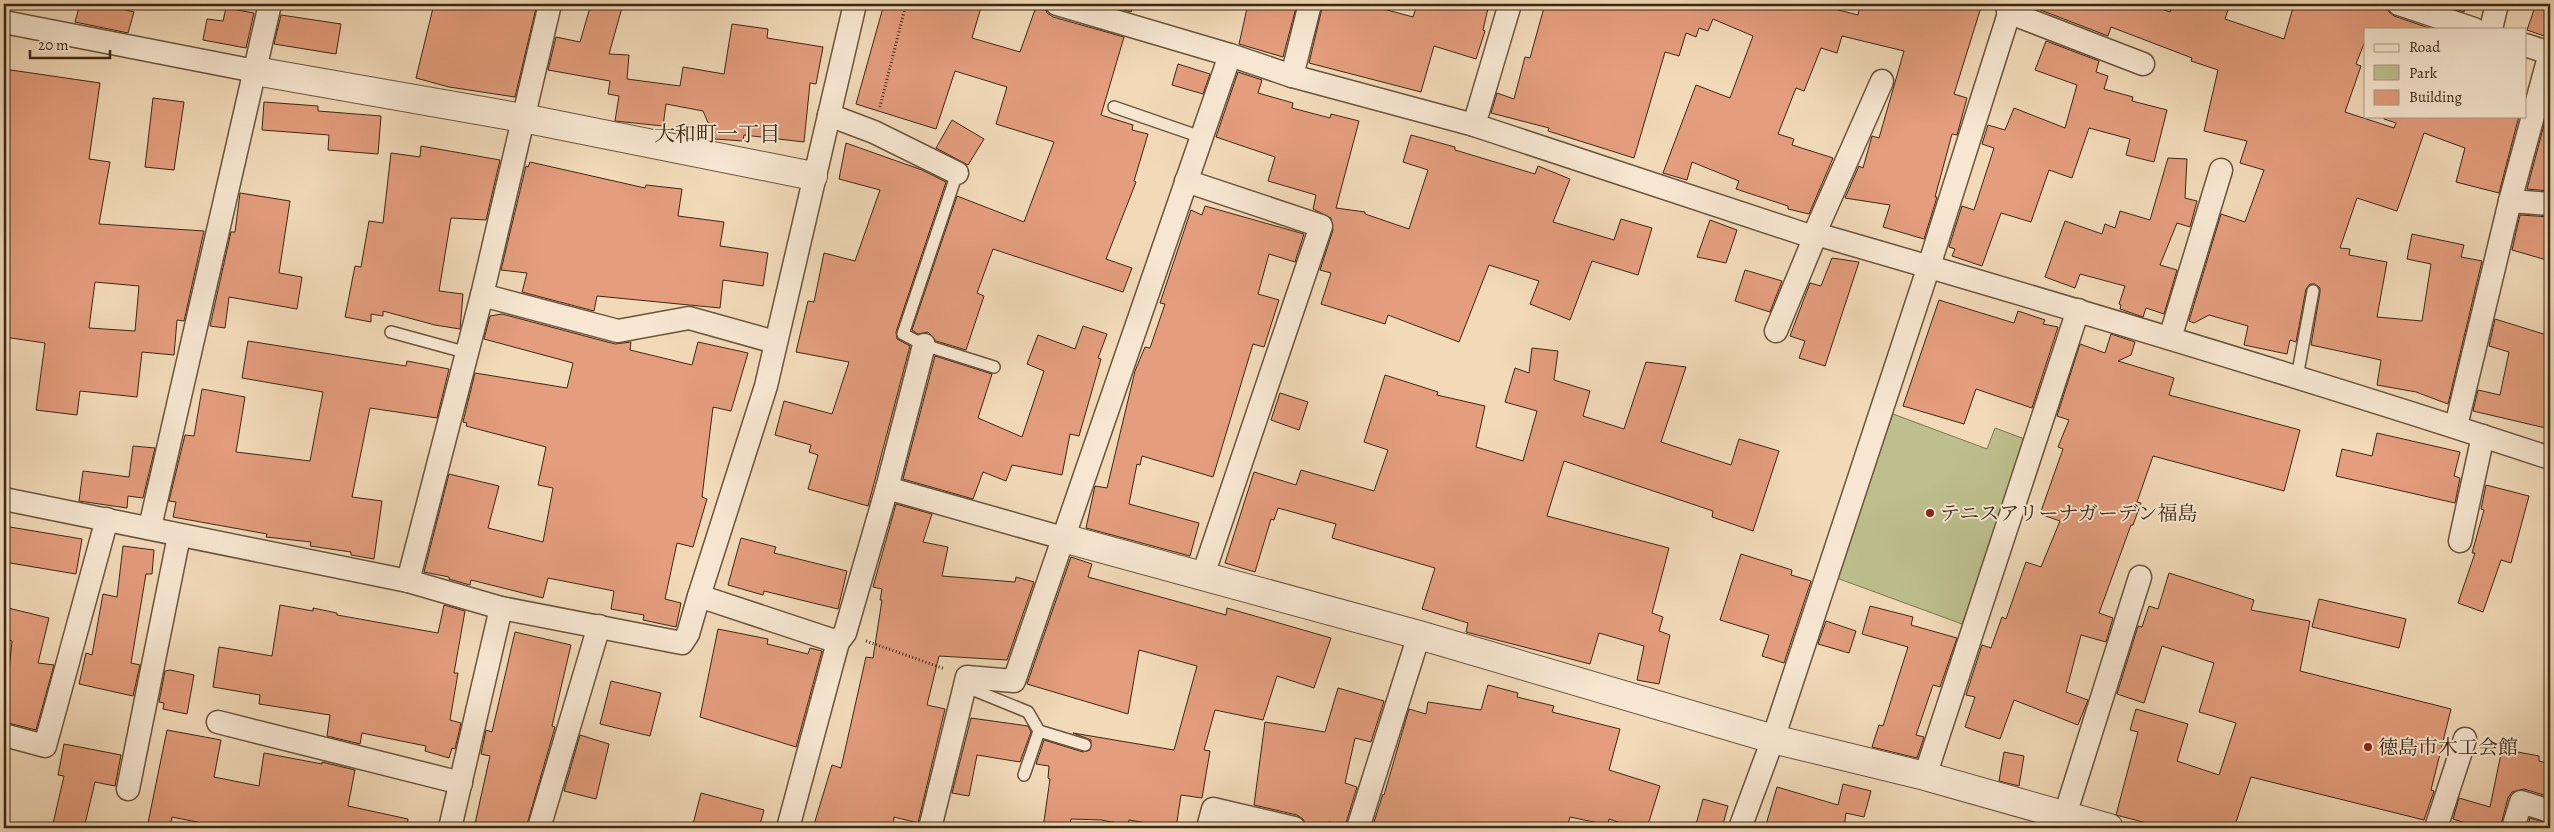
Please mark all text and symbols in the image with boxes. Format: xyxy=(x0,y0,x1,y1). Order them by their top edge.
scale bar xyxy=(30,28,110,60)
legend xyxy=(2364,28,2526,118)
text: 20 m xyxy=(38,35,69,55)
text: Road xyxy=(2409,37,2441,57)
text: Park xyxy=(2409,63,2438,83)
text: Building xyxy=(2409,87,2462,107)
district label: 大和町一丁目 xyxy=(654,120,780,148)
place label: テニスアリーナガーデン福島 xyxy=(1940,500,2198,527)
marker: テニスアリーナガーデン福島 xyxy=(1924,507,1936,519)
place label: 徳島市木工会館 xyxy=(2378,734,2518,761)
marker: 徳島市木工会館 xyxy=(2362,741,2374,753)

